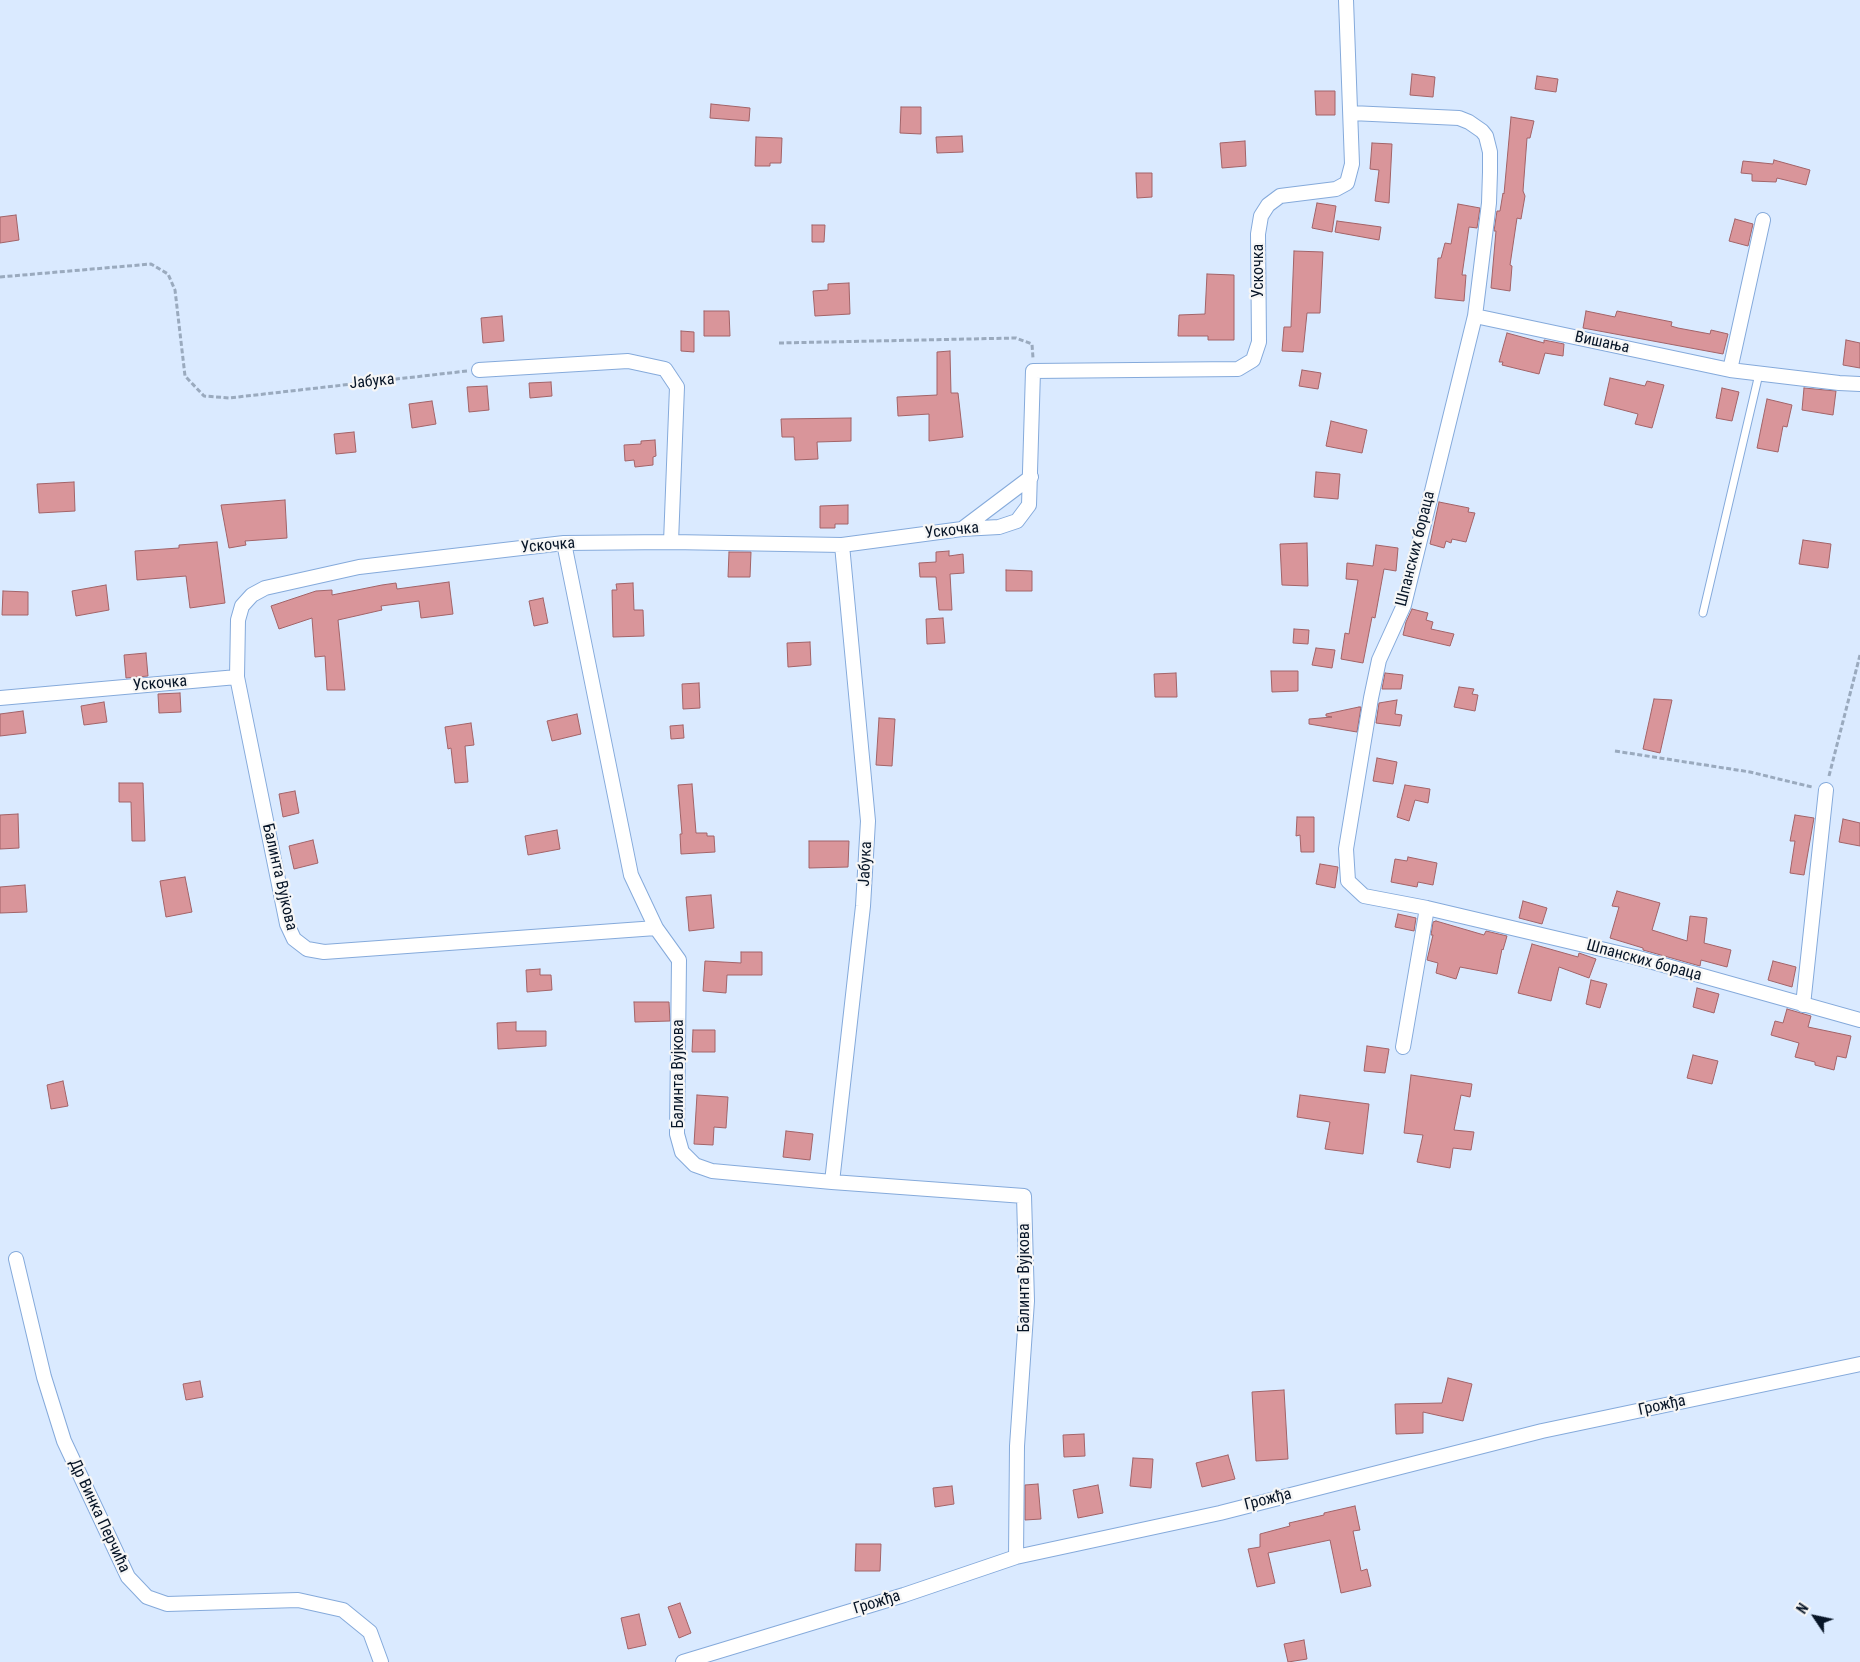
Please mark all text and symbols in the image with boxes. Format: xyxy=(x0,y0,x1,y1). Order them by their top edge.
street label: Ускочка xyxy=(1249,244,1269,298)
street label: Вишања xyxy=(1573,328,1631,358)
street label: Јабука xyxy=(349,370,395,394)
street label: Шпанских бораца xyxy=(1392,489,1440,609)
street label: Ускочка xyxy=(924,519,980,543)
street label: Ускочка xyxy=(520,534,576,558)
street label: Ускочка xyxy=(132,672,188,696)
street label: Балинта Вујкова xyxy=(257,822,301,932)
street label: Јабука xyxy=(855,841,877,887)
street label: Шпанских бораца xyxy=(1584,936,1704,986)
street label: Балинта Вујкова xyxy=(669,1019,689,1129)
street label: Балинта Вујкова xyxy=(1015,1223,1035,1333)
street label: Грожђа xyxy=(1637,1392,1687,1420)
street label: Др Винка Перчића xyxy=(64,1456,134,1576)
street label: Грожђа xyxy=(1242,1485,1294,1515)
street label: Грожђа xyxy=(851,1587,903,1619)
north arrow xyxy=(1790,1592,1840,1642)
text: N xyxy=(1794,1601,1812,1617)

